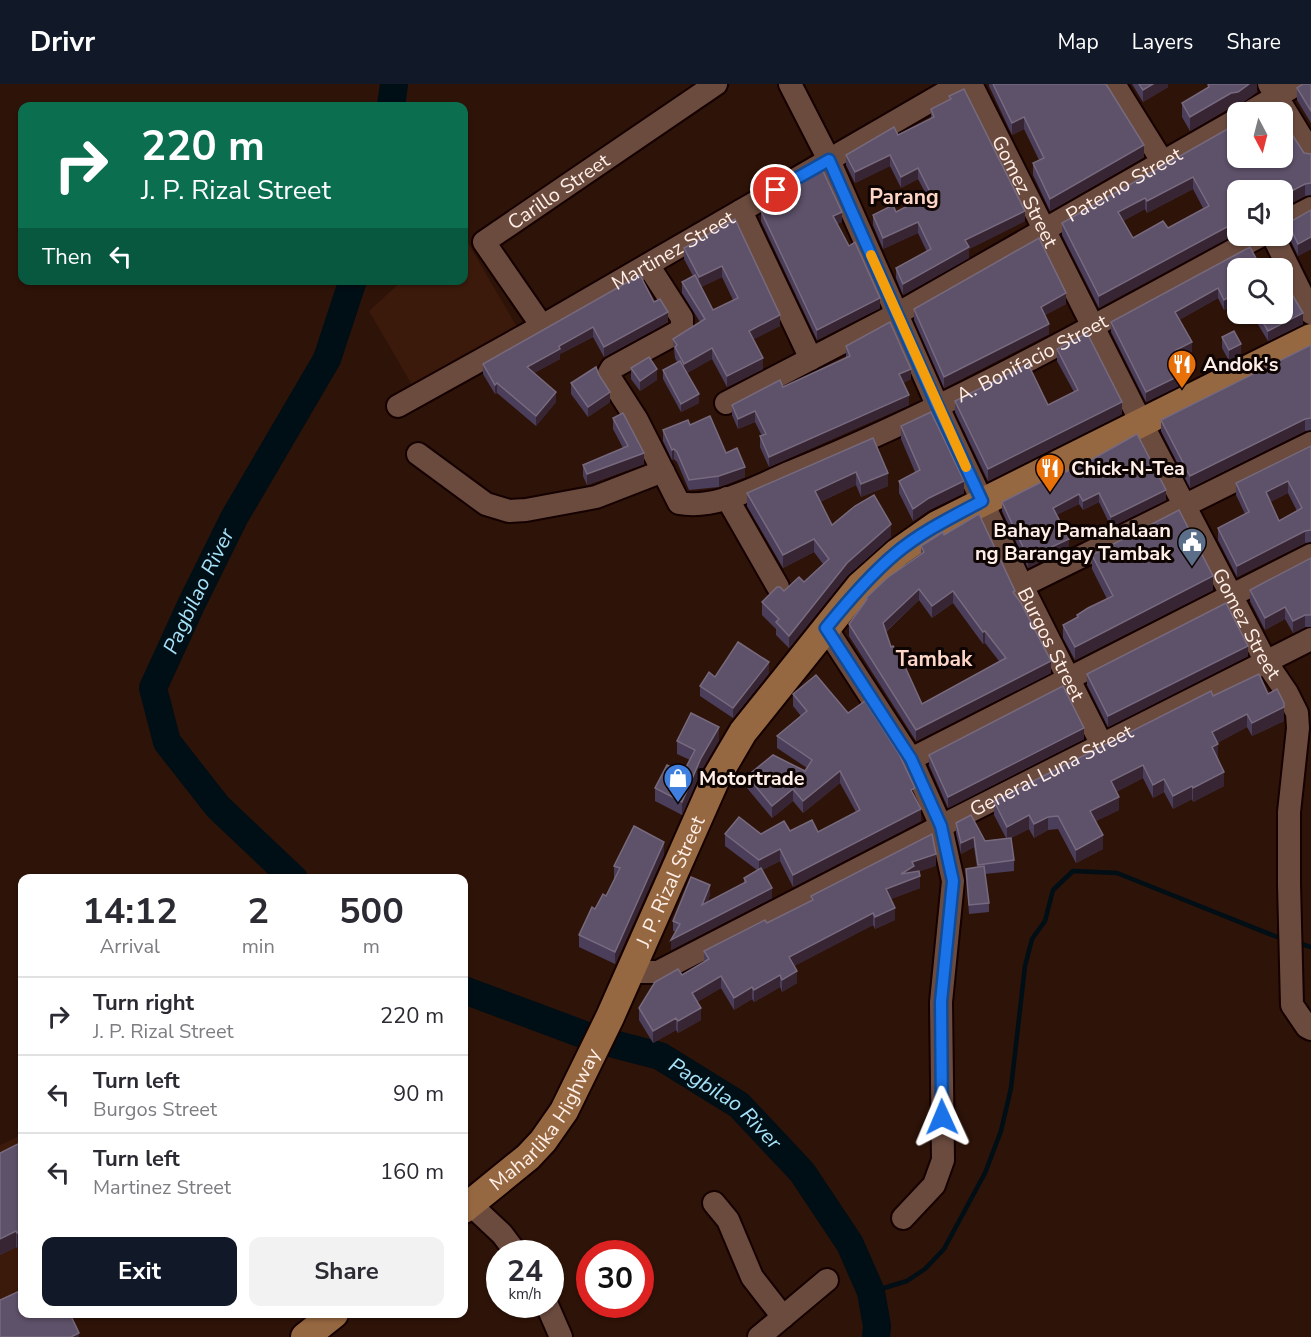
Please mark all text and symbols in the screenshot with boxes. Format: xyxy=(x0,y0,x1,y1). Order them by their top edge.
text: Drivr xyxy=(30,23,95,61)
text: Map xyxy=(1057,28,1099,56)
text: Layers xyxy=(1132,28,1193,56)
text: Share xyxy=(1226,28,1281,56)
north arrow xyxy=(1227,102,1293,168)
map controls xyxy=(1227,102,1293,324)
text: 220 m xyxy=(141,118,265,175)
icon: right xyxy=(42,126,120,204)
street label: Gomez Street xyxy=(985,131,1064,253)
street label: Paterno Street xyxy=(1061,140,1188,229)
street label: Carillo Street xyxy=(502,147,616,236)
pin xyxy=(750,164,801,215)
text: J. P. Rizal Street xyxy=(141,172,331,209)
icon: arrive xyxy=(759,173,792,206)
button: sound xyxy=(1227,180,1293,246)
district label: Parang xyxy=(869,183,939,211)
street label: Martinez Street xyxy=(607,204,741,297)
icon: left xyxy=(104,240,137,273)
text: Then xyxy=(42,242,92,272)
button: search xyxy=(1227,258,1293,324)
street label: A. Bonifacio Street xyxy=(952,308,1113,409)
restaurant icon: Andok's xyxy=(1166,348,1198,390)
place label: Andok's xyxy=(1203,351,1279,378)
restaurant icon: Chick-N-Tea xyxy=(1034,452,1066,494)
place label: Chick-N-Tea xyxy=(1071,455,1185,482)
place label: Bahay Pamahalaan ng Barangay Tambak xyxy=(975,517,1172,567)
water label: Pagbilao River xyxy=(156,523,241,659)
public building icon: Bahay Pamahalaan ng Barangay Tambak xyxy=(1176,526,1208,568)
street label: Gomez Street xyxy=(1205,564,1288,686)
street label: Burgos Street xyxy=(1011,583,1091,707)
district label: Tambak xyxy=(896,645,973,673)
street label: General Luna Street xyxy=(965,718,1139,823)
shop icon: Motortrade xyxy=(662,762,694,804)
place label: Motortrade xyxy=(699,765,805,792)
street label: J. P. Rizal Street xyxy=(629,811,712,952)
text: 14:12 xyxy=(82,887,178,936)
text: 2 xyxy=(247,887,269,936)
text: 500 xyxy=(339,887,404,936)
text: Arrival xyxy=(100,933,160,960)
text: min xyxy=(242,933,275,960)
text: m xyxy=(363,933,380,960)
text: Turn right xyxy=(93,988,194,1018)
icon: right xyxy=(42,1000,75,1033)
text: 220 m xyxy=(380,1001,444,1031)
text: J. P. Rizal Street xyxy=(93,1018,234,1045)
street label: Maharlika Highway xyxy=(484,1043,607,1197)
water label: Pagbilao River xyxy=(664,1051,788,1156)
text: Turn left xyxy=(93,1066,180,1096)
icon: left xyxy=(42,1078,75,1111)
text: 90 m xyxy=(393,1079,444,1109)
position arrow xyxy=(910,1085,974,1149)
text: Burgos Street xyxy=(93,1096,217,1123)
text: Turn left xyxy=(93,1144,180,1174)
icon: left xyxy=(42,1156,75,1189)
text: 160 m xyxy=(380,1157,444,1187)
text: Martinez Street xyxy=(93,1174,231,1201)
button: Exit xyxy=(42,1237,237,1306)
button: Share xyxy=(249,1237,444,1306)
speed limit sign: 30 xyxy=(576,1240,654,1318)
text: 24 xyxy=(507,1251,543,1292)
text: km/h xyxy=(508,1284,542,1304)

